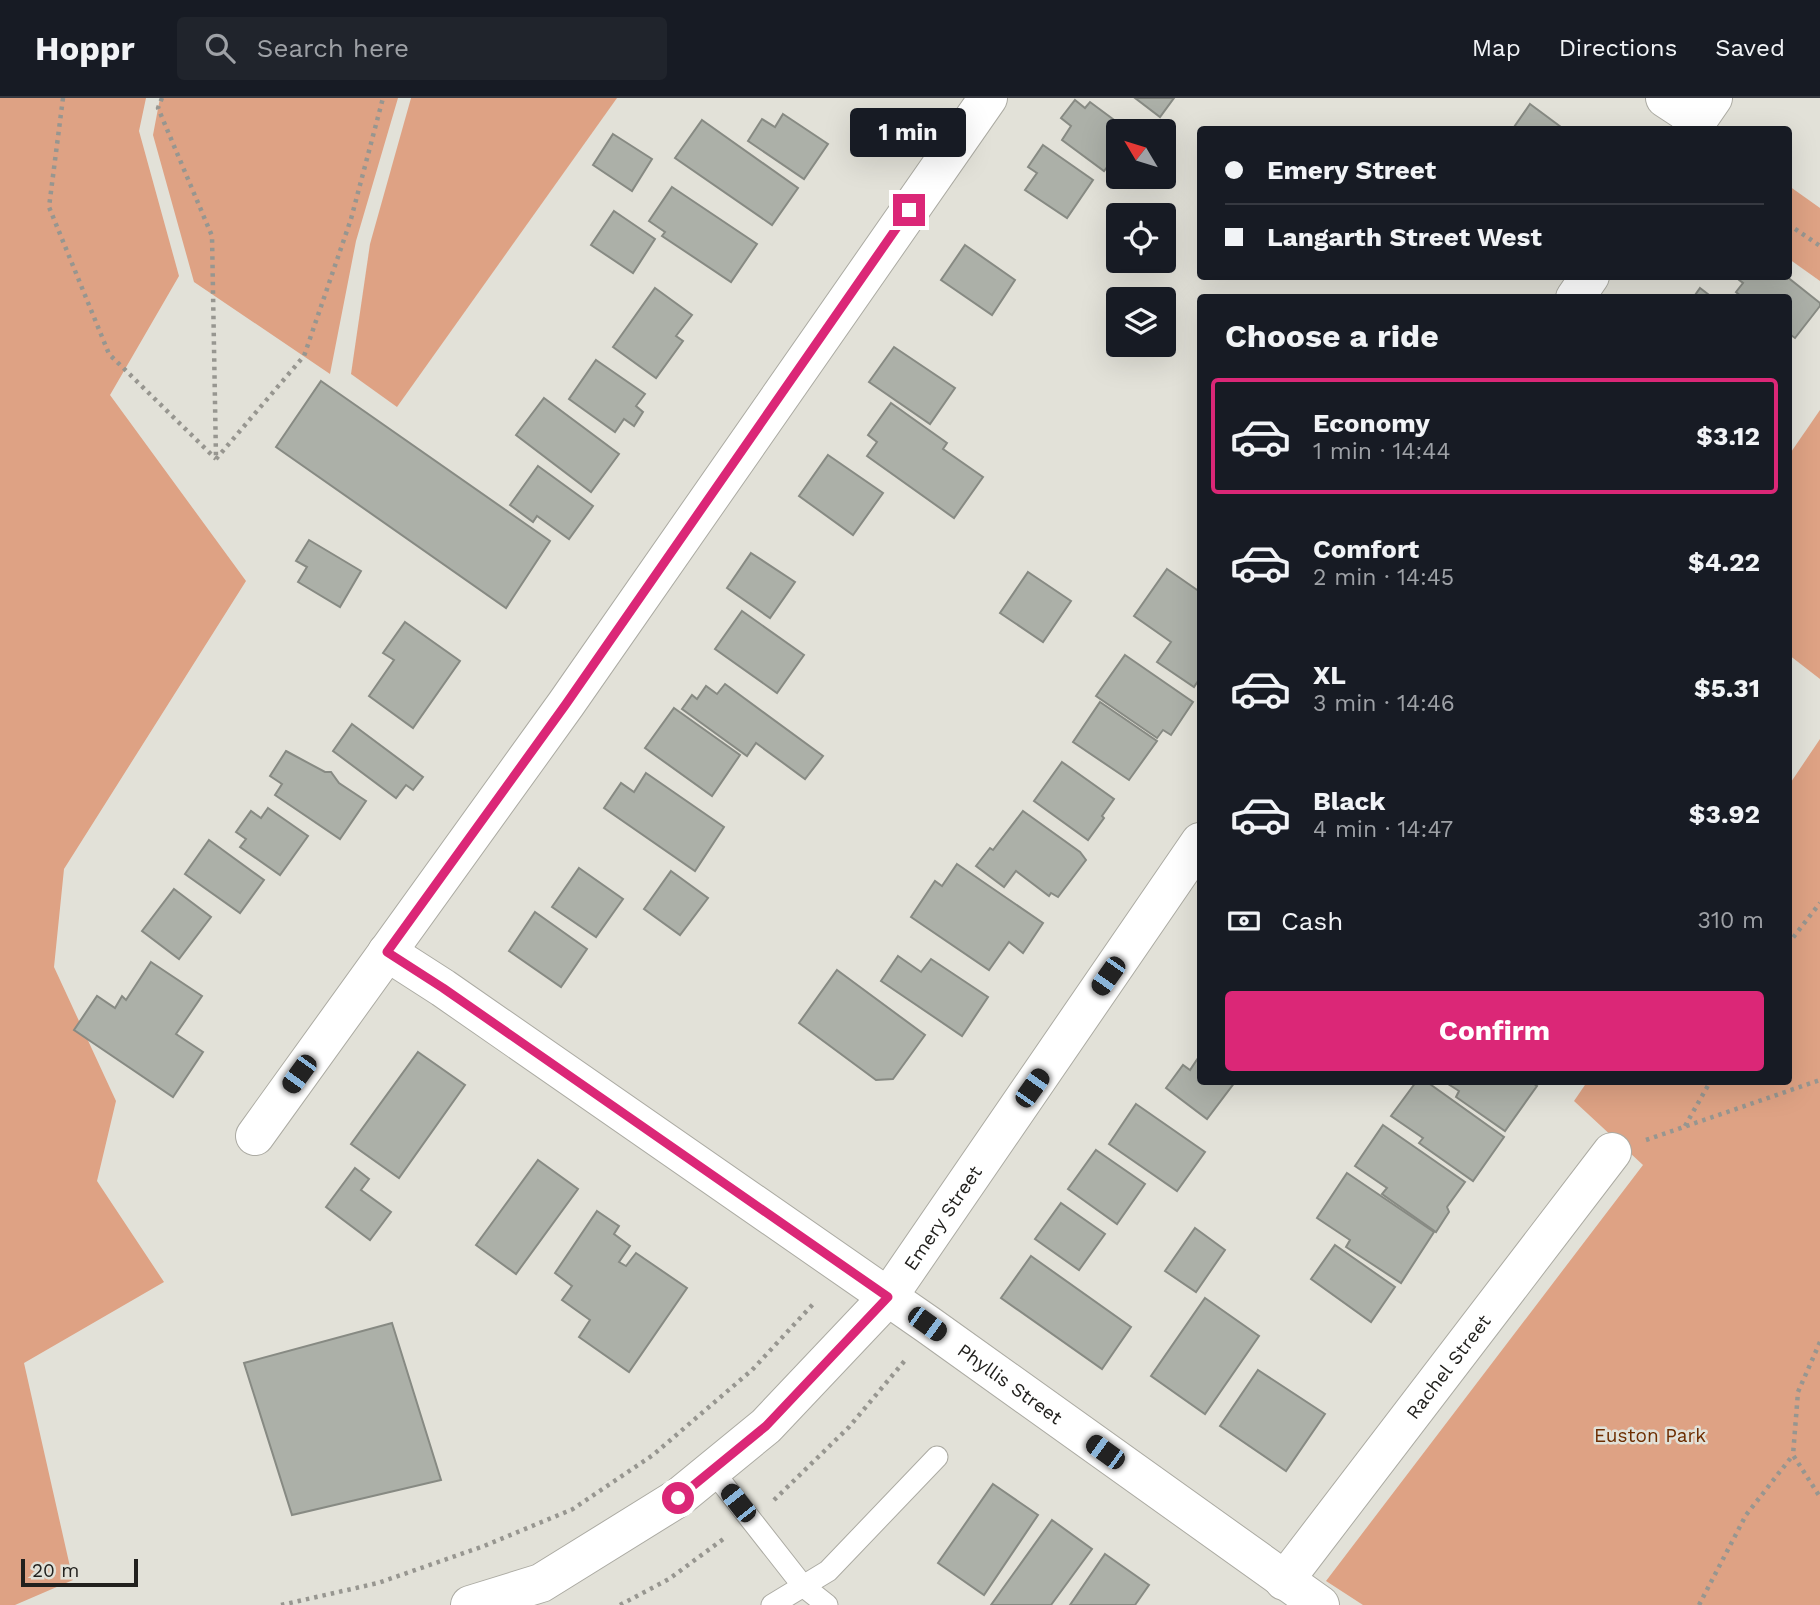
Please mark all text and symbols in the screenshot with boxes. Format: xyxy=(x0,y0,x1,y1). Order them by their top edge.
search box xyxy=(177,17,667,80)
text: Hoppr xyxy=(35,29,135,68)
icon: search xyxy=(201,29,239,67)
text: Search here xyxy=(257,33,409,63)
text: Map xyxy=(1472,34,1521,62)
text: Directions xyxy=(1559,34,1677,62)
text: Saved xyxy=(1715,34,1785,62)
callout: 1 min xyxy=(851,108,967,158)
text: 1 min xyxy=(878,119,938,146)
north arrow xyxy=(1106,119,1176,189)
map controls xyxy=(1106,119,1176,357)
text: Emery Street xyxy=(1267,155,1436,185)
route end xyxy=(893,194,925,226)
button: locate xyxy=(1106,203,1176,273)
text: Langarth Street West xyxy=(1267,222,1542,252)
button: layers xyxy=(1106,287,1176,357)
text: Choose a ride xyxy=(1225,317,1439,355)
icon: car xyxy=(1229,405,1292,468)
text: Economy xyxy=(1313,408,1430,438)
text: $3.12 xyxy=(1696,421,1760,451)
text: 1 min · 14:44 xyxy=(1313,438,1450,465)
icon: car xyxy=(1229,531,1292,594)
text: Comfort xyxy=(1313,534,1419,564)
text: $4.22 xyxy=(1688,547,1760,577)
text: 2 min · 14:45 xyxy=(1313,564,1454,591)
icon: car xyxy=(1229,657,1292,720)
text: XL xyxy=(1313,660,1346,690)
text: $5.31 xyxy=(1694,673,1760,703)
text: 3 min · 14:46 xyxy=(1313,690,1455,717)
icon: car xyxy=(1229,783,1292,846)
text: Black xyxy=(1313,786,1385,816)
text: $3.92 xyxy=(1689,799,1760,829)
text: 4 min · 14:47 xyxy=(1313,816,1453,843)
icon: cash xyxy=(1225,902,1263,940)
text: Cash xyxy=(1281,906,1343,936)
text: 310 m xyxy=(1698,907,1764,934)
car xyxy=(1088,953,1129,999)
button: Confirm xyxy=(1225,991,1764,1071)
car xyxy=(279,1051,320,1097)
car xyxy=(1012,1065,1053,1111)
street label: Emery Street xyxy=(898,1161,986,1274)
car xyxy=(904,1303,951,1345)
street label: Rachel Street xyxy=(1401,1310,1495,1423)
street label: Phyllis Street xyxy=(953,1338,1067,1429)
park label: Euston Park xyxy=(1594,1424,1706,1447)
car xyxy=(1082,1431,1129,1473)
car xyxy=(717,1480,760,1526)
route start xyxy=(662,1482,694,1514)
scale bar xyxy=(21,1556,138,1588)
text: 20 m xyxy=(32,1559,79,1582)

